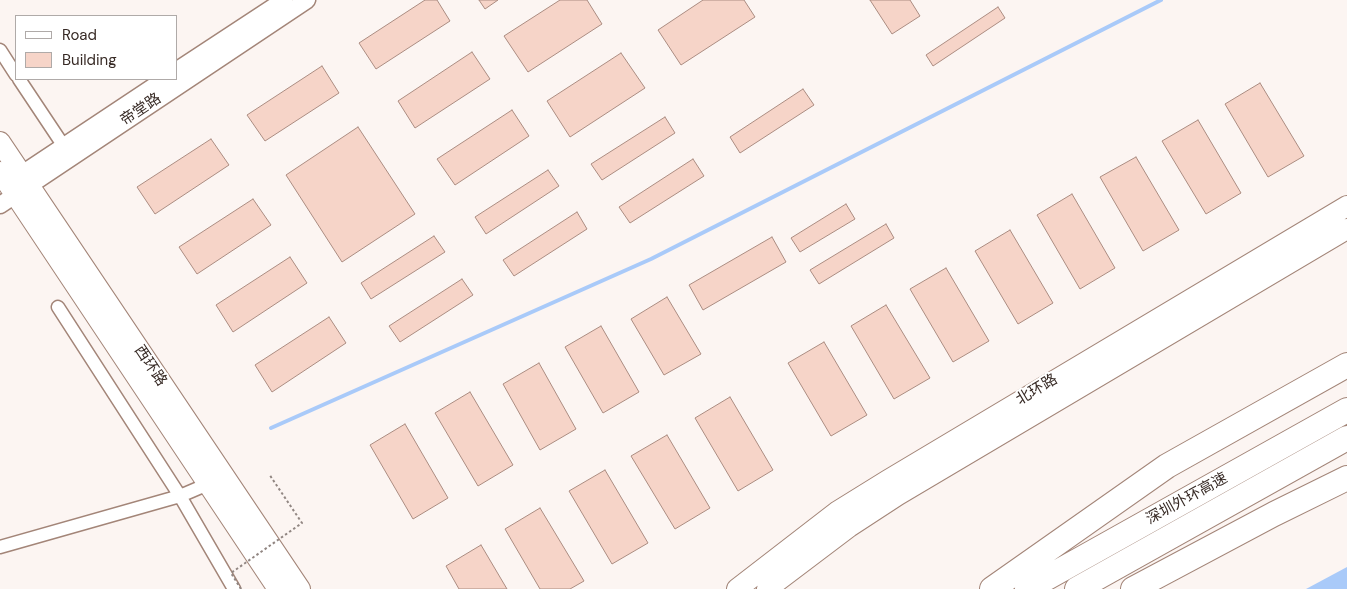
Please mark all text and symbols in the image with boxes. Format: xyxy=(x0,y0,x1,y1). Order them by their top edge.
legend xyxy=(15,15,178,80)
text: Road xyxy=(62,25,97,45)
text: Building xyxy=(62,50,117,70)
street label: 帝堂路 xyxy=(117,90,165,130)
street label: 西环路 xyxy=(130,342,170,390)
street label: 北环路 xyxy=(1013,371,1061,409)
street label: 深圳外环高速 xyxy=(1143,469,1231,529)

